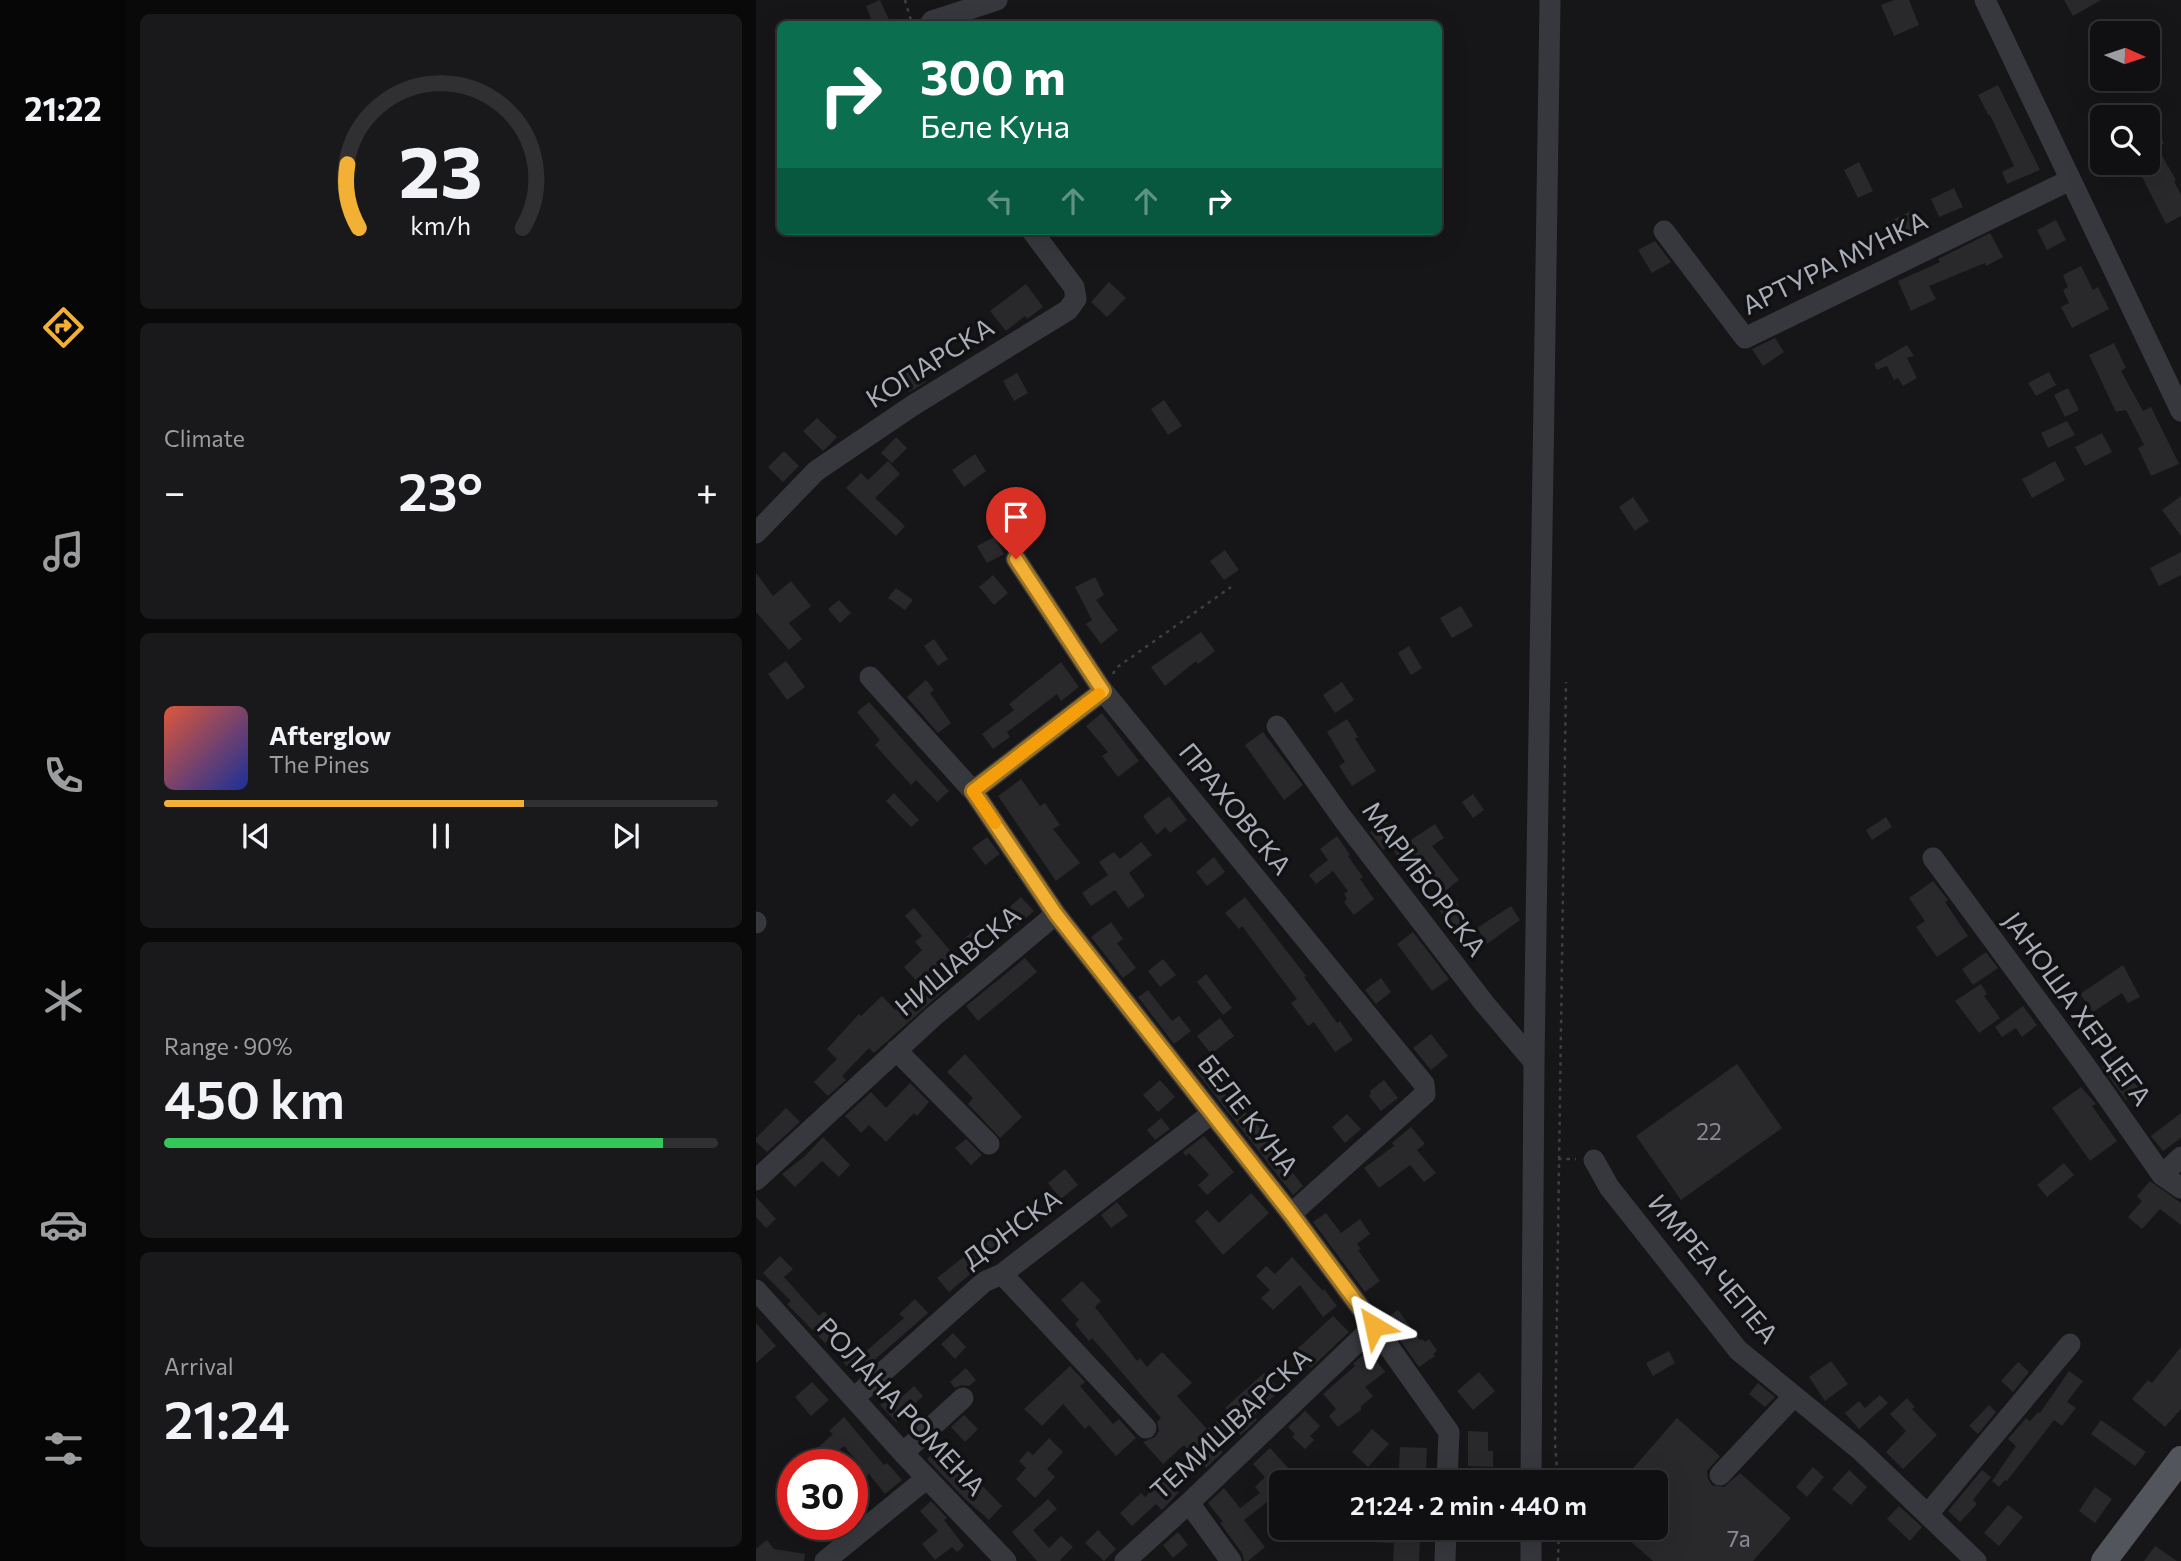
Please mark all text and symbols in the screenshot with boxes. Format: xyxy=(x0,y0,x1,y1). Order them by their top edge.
north arrow xyxy=(2090,21,2160,91)
map controls xyxy=(2090,21,2160,175)
text: 300 m xyxy=(920,45,1066,105)
icon: right xyxy=(805,49,896,140)
text: 21:22 xyxy=(24,88,102,128)
text: Беле Куна xyxy=(920,105,1070,145)
button: search xyxy=(2090,105,2160,175)
text: 23 xyxy=(399,124,483,213)
icon: left xyxy=(981,182,1019,220)
icon: ahead xyxy=(1054,182,1092,220)
icon: ahead xyxy=(1127,182,1165,220)
icon: right xyxy=(1200,182,1238,220)
street label: АРТУРА МУНКА xyxy=(1737,203,1932,320)
text: km/h xyxy=(411,210,471,240)
icon: directions xyxy=(39,303,88,352)
street label: КОПАРСКА xyxy=(860,310,999,413)
text: Climate xyxy=(164,424,245,452)
text: 23° xyxy=(398,458,483,522)
text: − xyxy=(164,467,186,514)
text: + xyxy=(696,467,718,514)
pin xyxy=(986,487,1046,559)
icon: arrive xyxy=(997,498,1035,536)
icon: music xyxy=(39,527,88,576)
text: Afterglow xyxy=(269,719,391,750)
street label: ПРАХОВСКА xyxy=(1174,736,1299,880)
text: The Pines xyxy=(269,750,370,778)
icon: phone xyxy=(39,751,88,800)
street label: МАРИБОРСКА xyxy=(1357,795,1494,962)
icon: previous xyxy=(237,817,275,855)
icon: pause xyxy=(422,817,460,855)
icon: next xyxy=(607,817,645,855)
street label: НИШАВСКА xyxy=(888,898,1026,1021)
street label: ЈАНОША ХЕРЦЕГА xyxy=(1998,905,2159,1111)
icon: climate xyxy=(39,976,88,1025)
text: Range · 90% xyxy=(164,1032,292,1060)
street label: БЕЛЕ КУНА xyxy=(1193,1048,1306,1180)
text: 450 km xyxy=(164,1066,345,1130)
house number: 22 xyxy=(1696,1117,1722,1145)
street label: ДОНСКА xyxy=(956,1182,1067,1274)
street label: ИМРЕА ЧЕПЕА xyxy=(1643,1187,1785,1349)
icon: car xyxy=(39,1200,88,1249)
position arrow xyxy=(1337,1289,1411,1363)
street label: РОЛАНА РОМЕНА xyxy=(812,1311,993,1501)
street label: ТЕМИШВАРСКА xyxy=(1143,1341,1317,1505)
text: Arrival xyxy=(164,1352,234,1380)
text: 21:24 xyxy=(164,1386,290,1450)
icon: filters xyxy=(39,1424,88,1473)
speed limit sign: 30 xyxy=(777,1449,868,1540)
text: 21:24 · 2 min · 440 m xyxy=(1350,1489,1587,1520)
house number: 7a xyxy=(1727,1524,1751,1552)

